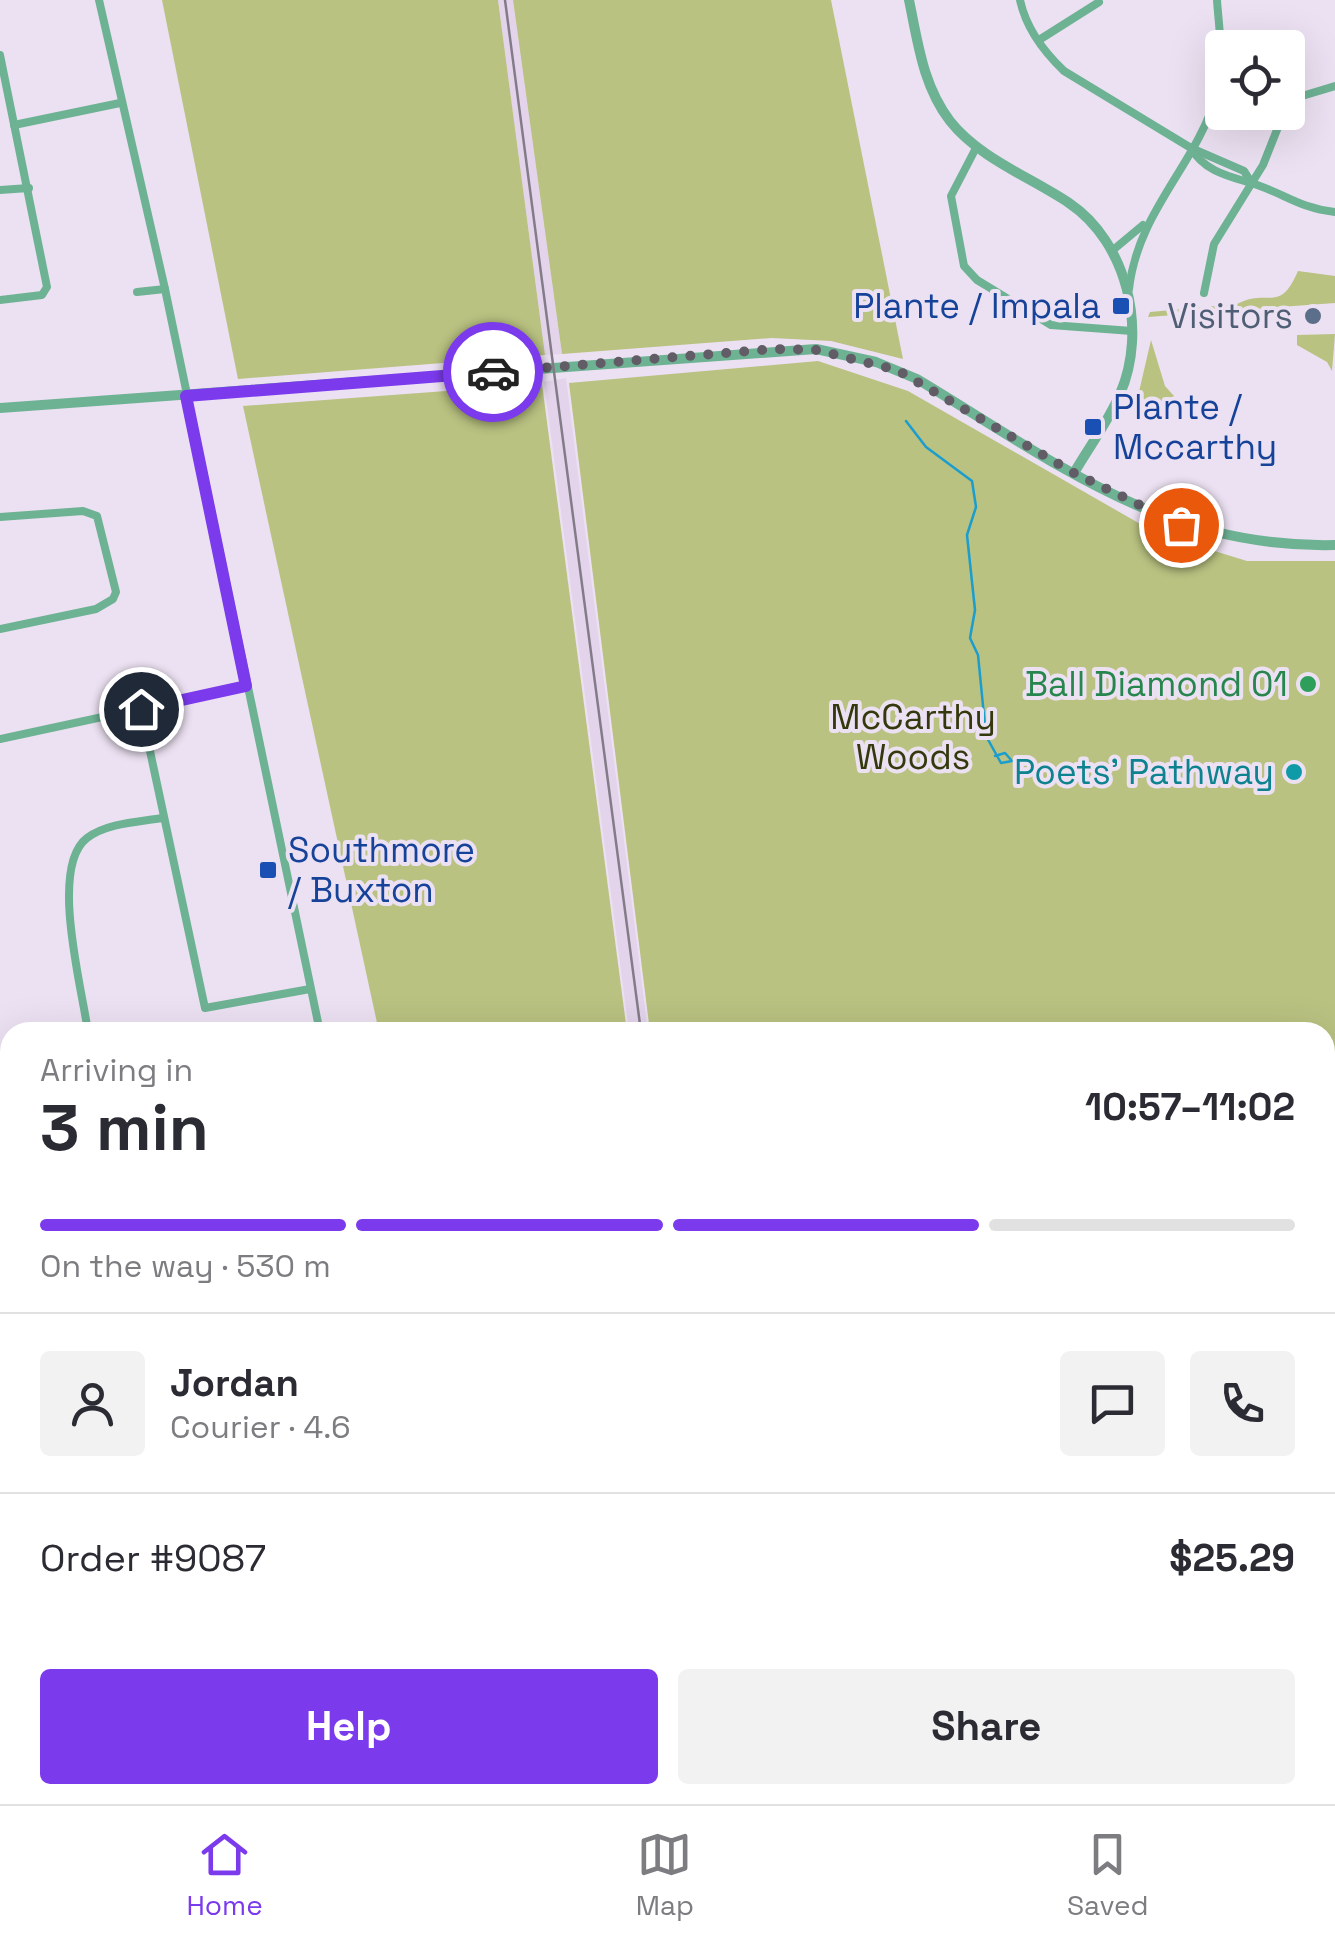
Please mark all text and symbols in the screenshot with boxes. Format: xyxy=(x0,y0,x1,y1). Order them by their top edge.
map controls xyxy=(1205,30,1305,130)
button: locate xyxy=(1205,30,1305,130)
place label: Plante / Impala xyxy=(853,284,1101,328)
place label: Visitors xyxy=(1167,294,1293,338)
marker: Plante / Impala xyxy=(1110,295,1132,317)
marker: Visitors xyxy=(1302,305,1324,327)
courier xyxy=(443,322,543,422)
icon: car xyxy=(466,345,521,400)
place label: Plante / Mccarthy xyxy=(1113,385,1277,469)
marker: Plante / Mccarthy xyxy=(1082,416,1104,438)
pin xyxy=(1139,483,1224,568)
icon: bag xyxy=(1154,498,1209,553)
place label: Ball Diamond 01 xyxy=(1025,662,1288,706)
pin xyxy=(99,667,184,752)
marker: Ball Diamond 01 xyxy=(1297,673,1319,695)
icon: home xyxy=(114,682,169,737)
park label: McCarthy Woods xyxy=(830,695,996,779)
place label: Poets' Pathway xyxy=(1014,750,1274,794)
marker: Poets' Pathway xyxy=(1283,761,1305,783)
place label: Southmore / Buxton xyxy=(288,828,475,912)
marker: Southmore / Buxton xyxy=(257,859,279,881)
text: Arriving in xyxy=(40,1050,193,1090)
text: 10:57–11:02 xyxy=(1085,1083,1295,1131)
text: 3 min xyxy=(40,1086,209,1169)
text: On the way · 530 m xyxy=(40,1246,331,1286)
button: person xyxy=(40,1351,145,1456)
button: chat xyxy=(1060,1351,1165,1456)
button: phone xyxy=(1190,1351,1295,1456)
text: Jordan xyxy=(170,1359,299,1407)
text: Courier · 4.6 xyxy=(170,1407,351,1447)
text: Order #9087 xyxy=(40,1534,266,1582)
text: $25.29 xyxy=(1169,1534,1295,1582)
button: Help xyxy=(40,1669,658,1784)
button: Share xyxy=(678,1669,1295,1784)
tab: Home xyxy=(186,1827,263,1923)
tab: Map xyxy=(636,1827,694,1923)
tab: Saved xyxy=(1067,1827,1149,1923)

